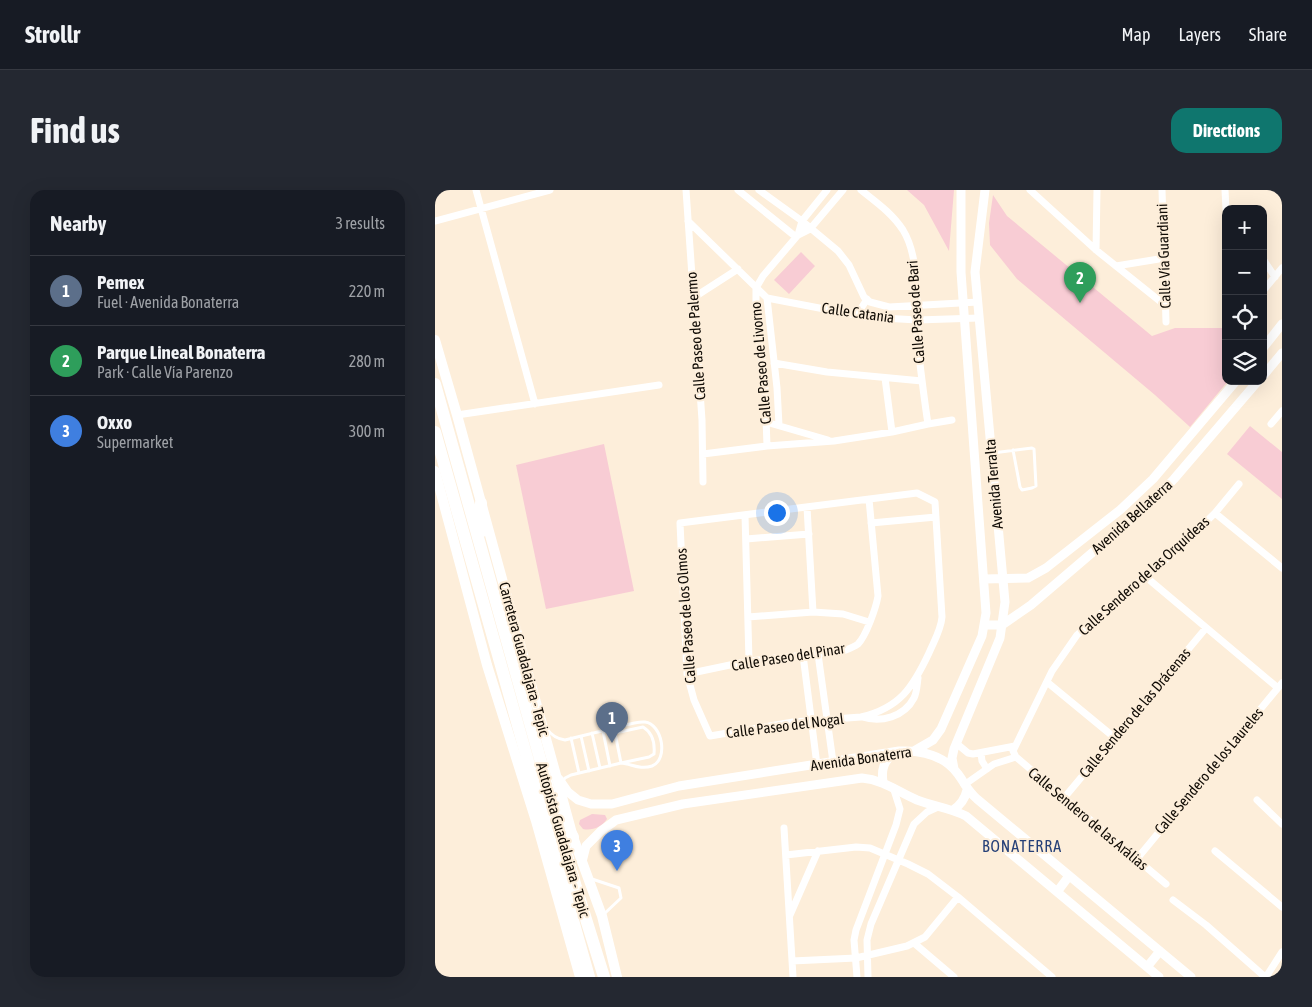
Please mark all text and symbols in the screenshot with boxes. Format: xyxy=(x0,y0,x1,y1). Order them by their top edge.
text: Strollr xyxy=(25,21,80,48)
text: Map xyxy=(1121,24,1150,45)
text: Layers xyxy=(1178,24,1221,45)
text: Share xyxy=(1249,24,1287,45)
button: Directions xyxy=(1171,108,1282,153)
text: Find us xyxy=(30,110,120,150)
street label: Calle Vía Guardiani xyxy=(1153,203,1174,309)
map controls xyxy=(1222,205,1267,385)
button: + xyxy=(1222,205,1267,250)
text: Nearby xyxy=(50,211,106,235)
text: 3 results xyxy=(335,214,385,232)
button: − xyxy=(1222,250,1267,295)
street label: Calle Paseo de Bari xyxy=(903,260,928,364)
pin: 2 xyxy=(1064,262,1096,303)
text: Pemex xyxy=(97,271,145,293)
street label: Calle Paseo de Palermo xyxy=(683,271,708,401)
text: 1 xyxy=(62,282,70,300)
text: 220 m xyxy=(349,282,385,300)
text: Fuel · Avenida Bonaterra xyxy=(97,293,239,311)
button: locate xyxy=(1222,295,1267,340)
street label: Calle Catania xyxy=(821,299,895,326)
street label: Calle Paseo de Livorno xyxy=(747,301,774,425)
button: layers xyxy=(1222,340,1267,385)
text: Parque Lineal Bonaterra xyxy=(97,341,265,363)
text: 2 xyxy=(62,352,70,370)
text: 280 m xyxy=(349,352,385,370)
text: Park · Calle Vía Parenzo xyxy=(97,363,233,381)
text: Oxxo xyxy=(97,411,132,433)
text: 3 xyxy=(62,422,70,440)
text: 300 m xyxy=(349,422,385,440)
text: Supermarket xyxy=(97,433,173,451)
street label: Avenida Terralta xyxy=(981,438,1006,530)
street label: Avenida Bellaterra xyxy=(1088,476,1175,557)
your location xyxy=(764,500,790,526)
street label: Calle Sendero de las Orquídeas xyxy=(1075,513,1212,639)
street label: Calle Paseo de los Olmos xyxy=(672,548,699,684)
street label: Carretera Guadalajara - Tepic xyxy=(496,580,553,738)
street label: Calle Paseo del Pinar xyxy=(730,639,846,674)
street label: Calle Sendero de las Drácenas xyxy=(1075,644,1194,781)
pin: 1 xyxy=(596,702,628,743)
street label: Calle Sendero de los Laureles xyxy=(1151,704,1266,837)
street label: Calle Paseo del Nogal xyxy=(725,710,845,741)
street label: Avenida Bonaterra xyxy=(809,743,913,774)
street label: Autopista Guadalajara - Tepic xyxy=(533,761,594,920)
street label: Calle Sendero de las Arálias xyxy=(1025,764,1151,874)
pin: 3 xyxy=(601,830,633,871)
district label: BONATERRA xyxy=(982,837,1062,855)

